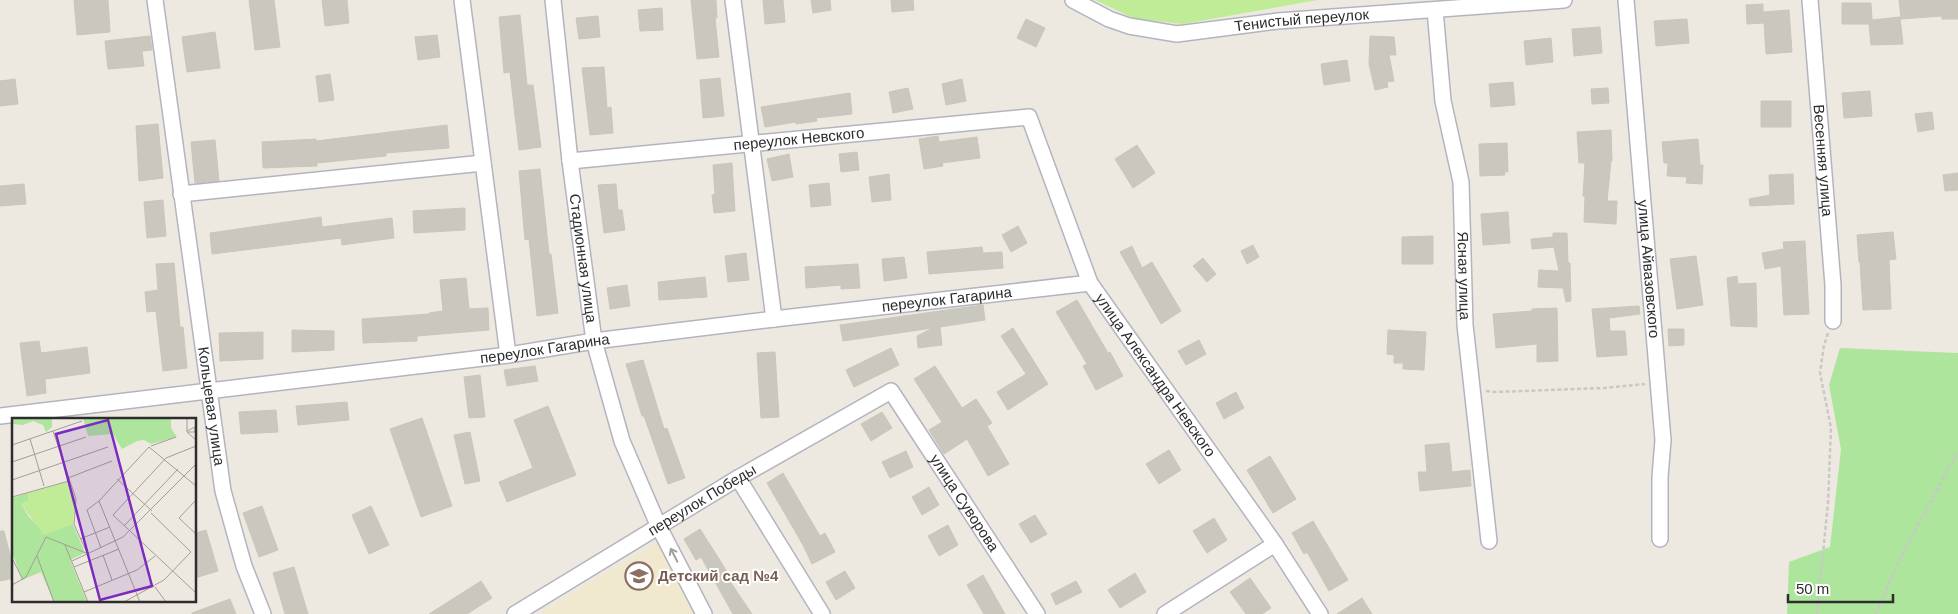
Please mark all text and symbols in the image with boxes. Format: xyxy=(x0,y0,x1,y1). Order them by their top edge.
street label: Тенистый переулок xyxy=(1233,5,1370,35)
street label: Весенняя улица xyxy=(1810,104,1836,218)
street label: переулок Невского xyxy=(733,124,865,153)
street label: Стадионная улица xyxy=(566,193,601,324)
street label: улица Айвазовского xyxy=(1635,199,1663,339)
street label: Ясная улица xyxy=(1454,231,1474,321)
street label: переулок Гагарина xyxy=(881,283,1013,315)
street label: улица Александра Невского xyxy=(1092,290,1219,460)
street label: переулок Гагарина xyxy=(479,330,611,366)
street label: Кольцевая улица xyxy=(195,346,228,467)
inset map xyxy=(12,418,196,602)
street label: улица Суворова xyxy=(927,451,1003,555)
street label: переулок Победы xyxy=(645,461,759,539)
one-way arrow xyxy=(669,548,678,563)
school or university icon: Детский сад №4 xyxy=(624,561,654,591)
place label: Детский сад №4 xyxy=(658,567,779,584)
scale bar xyxy=(1788,572,1893,604)
text: 50 m xyxy=(1796,580,1829,597)

